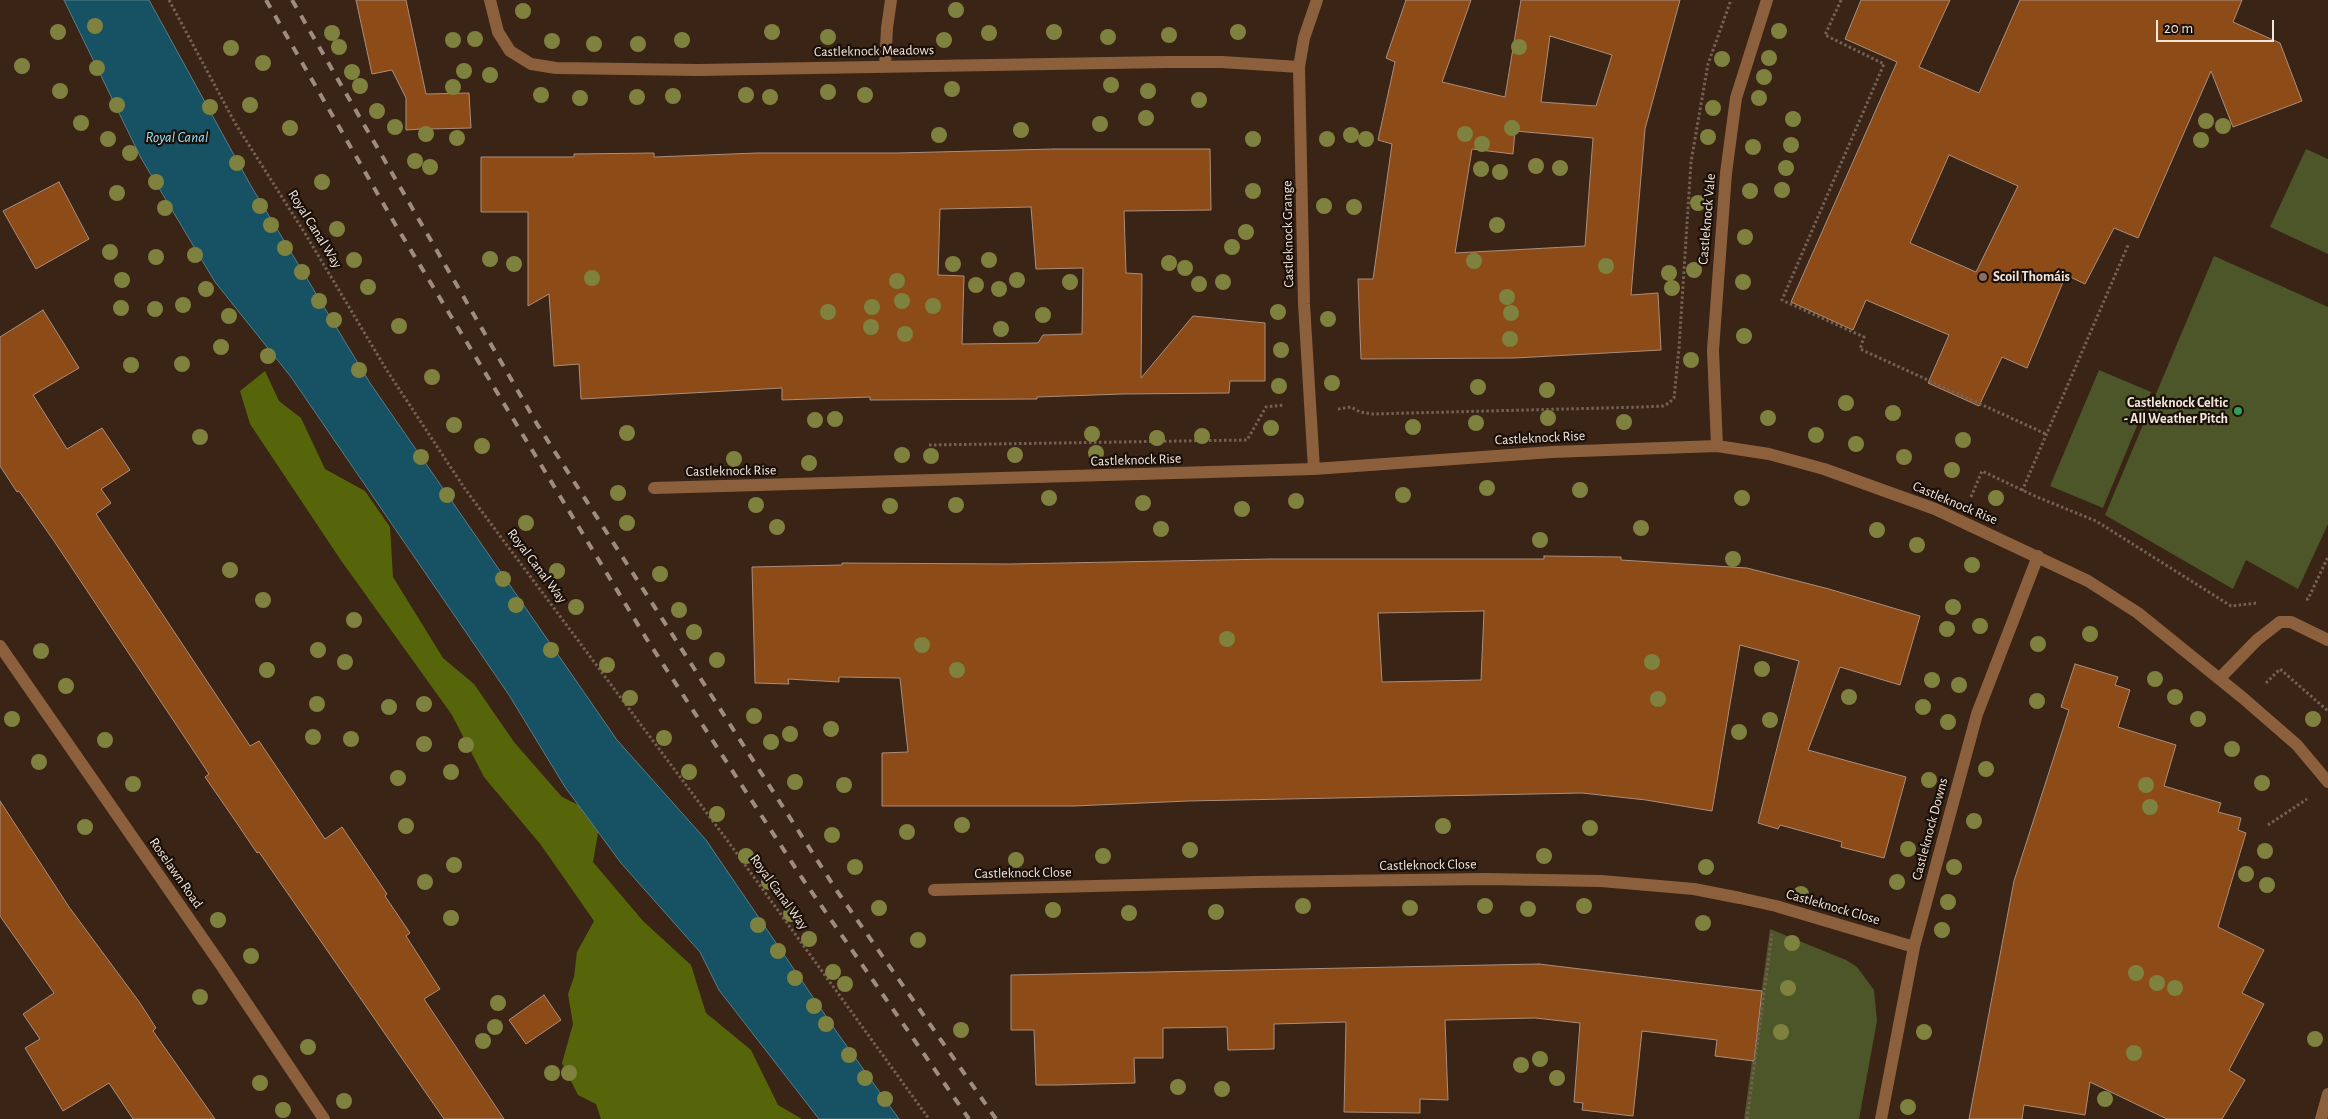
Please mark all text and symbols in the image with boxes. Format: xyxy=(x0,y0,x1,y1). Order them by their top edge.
scale bar xyxy=(2158,10,2276,42)
text: 20 m xyxy=(2164,21,2193,36)
street label: Castleknock Meadows xyxy=(814,42,934,60)
water label: Royal Canal xyxy=(146,128,208,146)
street label: Castleknock Vale xyxy=(1695,173,1719,265)
street label: Castleknock Grange xyxy=(1279,180,1297,288)
street label: Royal Canal Way xyxy=(284,187,346,271)
place label: Scoil Thomáis xyxy=(1993,269,2070,285)
marker: Scoil Thomáis xyxy=(1977,271,1989,283)
place label: Castleknock Celtic - All Weather Pitch xyxy=(2124,395,2228,428)
marker: Castleknock Celtic - All Weather Pitch xyxy=(2232,405,2244,417)
street label: Castleknock Rise xyxy=(1494,427,1586,449)
street label: Castleknock Rise xyxy=(1090,450,1182,470)
street label: Castleknock Rise xyxy=(686,462,776,480)
street label: Castleknock Rise xyxy=(1910,478,2000,528)
street label: Royal Canal Way xyxy=(504,525,570,607)
street label: Castleknock Downs xyxy=(1908,776,1952,882)
street label: Roselawn Road xyxy=(146,834,206,912)
street label: Royal Canal Way xyxy=(746,851,812,933)
street label: Castleknock Close xyxy=(1379,856,1477,874)
street label: Castleknock Close xyxy=(974,864,1072,882)
street label: Castleknock Close xyxy=(1784,886,1882,928)

